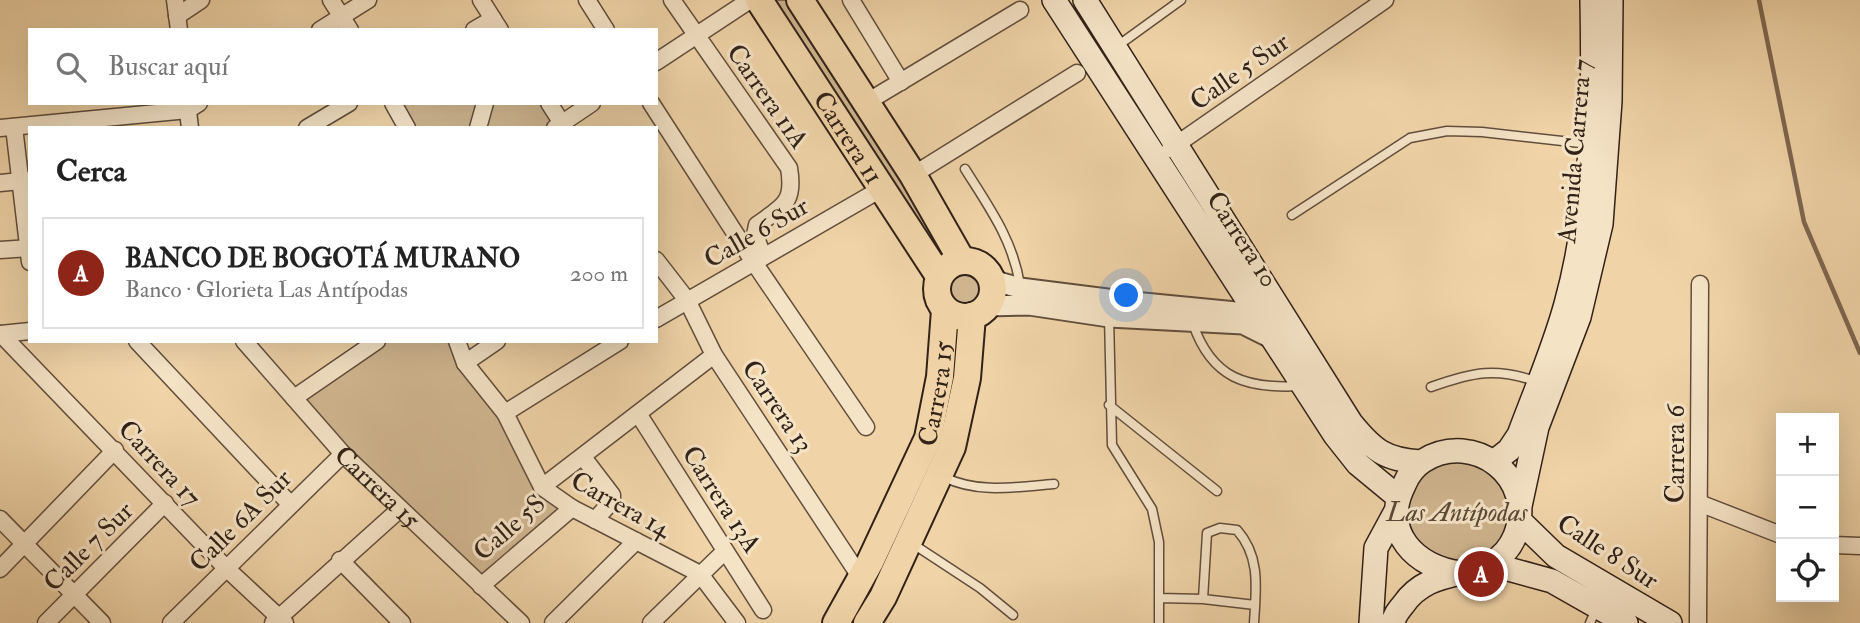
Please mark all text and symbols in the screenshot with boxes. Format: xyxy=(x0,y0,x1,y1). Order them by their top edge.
street label: Calle 5 Sur xyxy=(1184,26,1296,117)
search box xyxy=(28,28,658,105)
street label: Carrera 11A xyxy=(719,38,815,156)
icon: search xyxy=(52,48,90,86)
text: Buscar aquí xyxy=(108,51,228,83)
street label: Avenida Carrera 7 xyxy=(1551,58,1599,245)
street label: Carrera 11 xyxy=(806,86,890,190)
text: Cerca xyxy=(56,153,126,190)
street label: Carrera 10 xyxy=(1199,186,1285,294)
street label: Calle 6 Sur xyxy=(699,190,815,276)
text: BANCO DE BOGOTÁ MURANO xyxy=(125,243,520,275)
text: A xyxy=(74,259,88,288)
text: 200 m xyxy=(570,259,628,288)
text: Banco · Glorieta Las Antípodas xyxy=(125,275,408,304)
your location xyxy=(1109,278,1143,312)
street label: Carrera 15 xyxy=(912,339,960,449)
street label: Carrera 13 xyxy=(735,354,820,459)
street label: Carrera 6 xyxy=(1660,403,1692,503)
map controls xyxy=(1776,413,1839,602)
button: + xyxy=(1776,413,1839,476)
street label: Carrera 17 xyxy=(111,414,207,514)
street label: Carrera 15 xyxy=(327,439,427,536)
street label: Carrera 13A xyxy=(675,440,768,560)
street label: Calle 6A Sur xyxy=(183,463,299,579)
street label: Carrera 14 xyxy=(565,464,677,546)
button: − xyxy=(1776,476,1839,539)
street label: Calle 5S xyxy=(467,488,552,568)
street label: Calle 7 Sur xyxy=(37,495,141,598)
park label: Las Antípodas xyxy=(1386,497,1528,529)
street label: Calle 8 Sur xyxy=(1551,507,1664,597)
button: locate xyxy=(1776,539,1839,602)
pin: A xyxy=(1458,548,1504,600)

